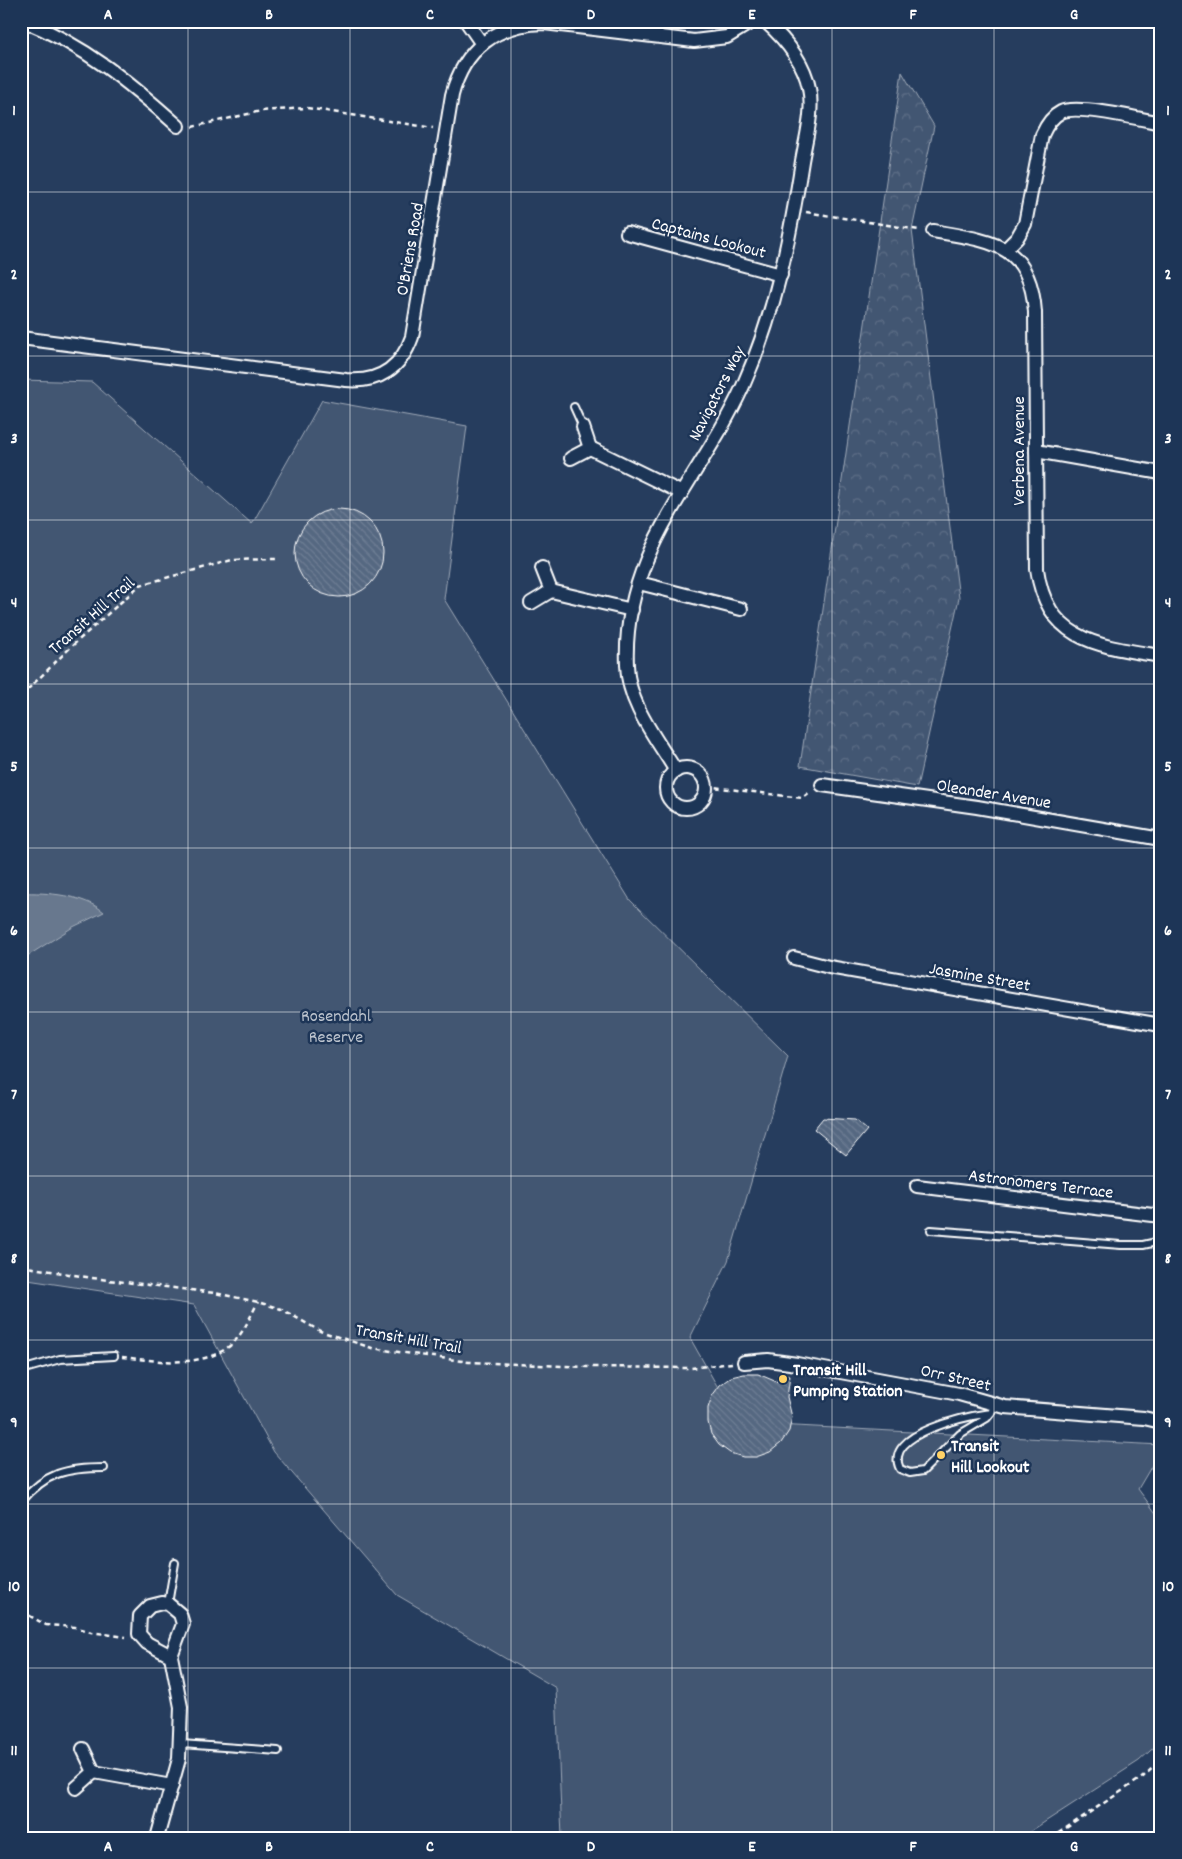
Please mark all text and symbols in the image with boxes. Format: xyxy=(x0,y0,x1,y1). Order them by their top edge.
text: A xyxy=(104,4,113,27)
text: B xyxy=(265,4,273,27)
text: C xyxy=(426,4,434,27)
text: D xyxy=(587,4,596,27)
text: E xyxy=(748,4,756,27)
text: F xyxy=(909,4,917,27)
text: G xyxy=(1070,4,1078,27)
text: 1 xyxy=(12,100,16,123)
text: 1 xyxy=(1166,100,1170,123)
street label: O'Briens Road xyxy=(391,201,432,298)
street label: Captains Lookout xyxy=(649,212,769,267)
text: 2 xyxy=(11,264,18,287)
text: 2 xyxy=(1165,264,1172,287)
street label: Navigators Way xyxy=(684,342,753,446)
street label: Verbena Avenue xyxy=(1008,396,1033,506)
text: 3 xyxy=(10,428,18,451)
text: 3 xyxy=(1164,428,1172,451)
street label: Transit Hill Trail xyxy=(44,572,142,662)
text: 4 xyxy=(11,592,17,615)
text: 4 xyxy=(1165,592,1171,615)
text: 5 xyxy=(10,756,18,779)
text: 5 xyxy=(1164,756,1172,779)
street label: Oleander Avenue xyxy=(935,774,1053,817)
text: 6 xyxy=(10,920,18,943)
text: 6 xyxy=(1164,920,1172,943)
street label: Jasmine Street xyxy=(927,957,1032,1000)
park label: Rosendahl Reserve xyxy=(301,1005,372,1051)
text: 7 xyxy=(11,1084,17,1107)
text: 7 xyxy=(1165,1084,1171,1107)
street label: Astronomers Terrace xyxy=(967,1164,1115,1207)
text: 8 xyxy=(11,1248,18,1271)
text: 8 xyxy=(1165,1248,1172,1271)
street label: Transit Hill Trail xyxy=(354,1319,464,1362)
place label: Transit Hill Pumping Station xyxy=(793,1359,903,1405)
street label: Orr Street xyxy=(918,1359,993,1400)
marker: Transit Hill Pumping Station xyxy=(777,1373,789,1385)
text: 9 xyxy=(10,1412,18,1435)
text: 9 xyxy=(1164,1412,1172,1435)
place label: Transit Hill Lookout xyxy=(951,1435,1030,1481)
marker: Transit Hill Lookout xyxy=(935,1449,947,1461)
text: 10 xyxy=(8,1576,20,1599)
text: 10 xyxy=(1162,1576,1174,1599)
text: 11 xyxy=(10,1740,18,1763)
text: 11 xyxy=(1164,1740,1172,1763)
text: A xyxy=(104,1836,113,1859)
text: B xyxy=(265,1836,273,1859)
text: C xyxy=(426,1836,434,1859)
text: D xyxy=(587,1836,596,1859)
text: E xyxy=(748,1836,756,1859)
text: F xyxy=(909,1836,917,1859)
text: G xyxy=(1070,1836,1078,1859)

